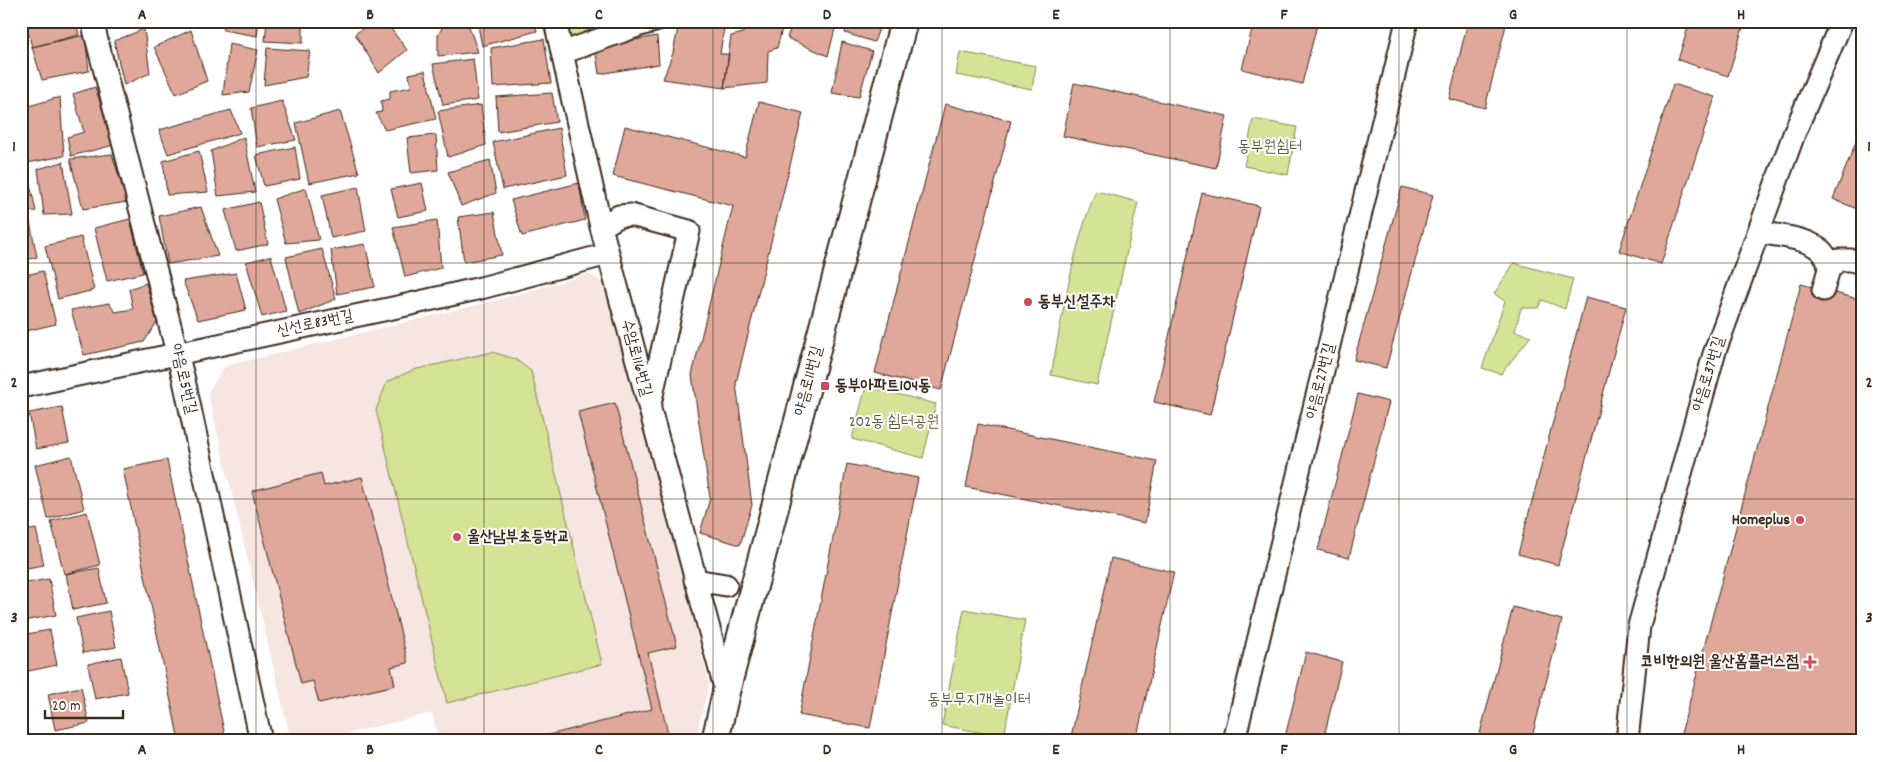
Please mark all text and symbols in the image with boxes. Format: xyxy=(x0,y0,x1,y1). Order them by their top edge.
text: A xyxy=(138,4,147,27)
text: B xyxy=(366,4,374,27)
text: C xyxy=(595,4,603,27)
text: D xyxy=(823,4,832,27)
text: E xyxy=(1052,4,1060,27)
text: F xyxy=(1280,4,1288,27)
text: G xyxy=(1509,4,1517,27)
text: H xyxy=(1737,4,1745,27)
text: 1 xyxy=(12,136,16,159)
park label: 동부원쉼터 xyxy=(1238,136,1302,159)
text: 1 xyxy=(1867,136,1871,159)
place label: 동부신설주차 xyxy=(1038,291,1115,314)
marker: 동부신설주차 xyxy=(1022,296,1034,308)
street label: 신선로83번길 xyxy=(275,305,356,343)
street label: 수암로116번길 xyxy=(615,317,657,399)
street label: 야음로37번길 xyxy=(1687,333,1731,414)
street label: 야음로5번길 xyxy=(164,341,202,417)
street label: 야음로27번길 xyxy=(1300,341,1342,421)
street label: 야음로11번길 xyxy=(789,343,829,418)
text: 2 xyxy=(11,372,18,395)
text: 2 xyxy=(1866,372,1873,395)
place label: 동부아파트104동 xyxy=(835,375,931,398)
marker: 동부아파트104동 xyxy=(819,380,831,392)
park label: 202동 쉼터공원 xyxy=(849,411,939,434)
place label: Homeplus xyxy=(1732,509,1790,532)
marker: Homeplus xyxy=(1794,514,1806,526)
place label: 울산남부초등학교 xyxy=(467,526,570,549)
marker: 울산남부초등학교 xyxy=(451,531,463,543)
text: 3 xyxy=(10,607,18,630)
text: 3 xyxy=(1865,607,1873,630)
place label: 코비한의원 울산홈플러스점 xyxy=(1641,651,1799,674)
marker: 코비한의원 울산홈플러스점 xyxy=(1803,655,1817,669)
scale bar xyxy=(45,687,122,719)
park label: 동부무지개놀이터 xyxy=(928,689,1031,712)
text: 20 m xyxy=(52,696,80,718)
text: A xyxy=(138,739,147,762)
text: B xyxy=(366,739,374,762)
text: C xyxy=(595,739,603,762)
text: D xyxy=(823,739,832,762)
text: E xyxy=(1052,739,1060,762)
text: F xyxy=(1280,739,1288,762)
text: G xyxy=(1509,739,1517,762)
text: H xyxy=(1737,739,1745,762)

